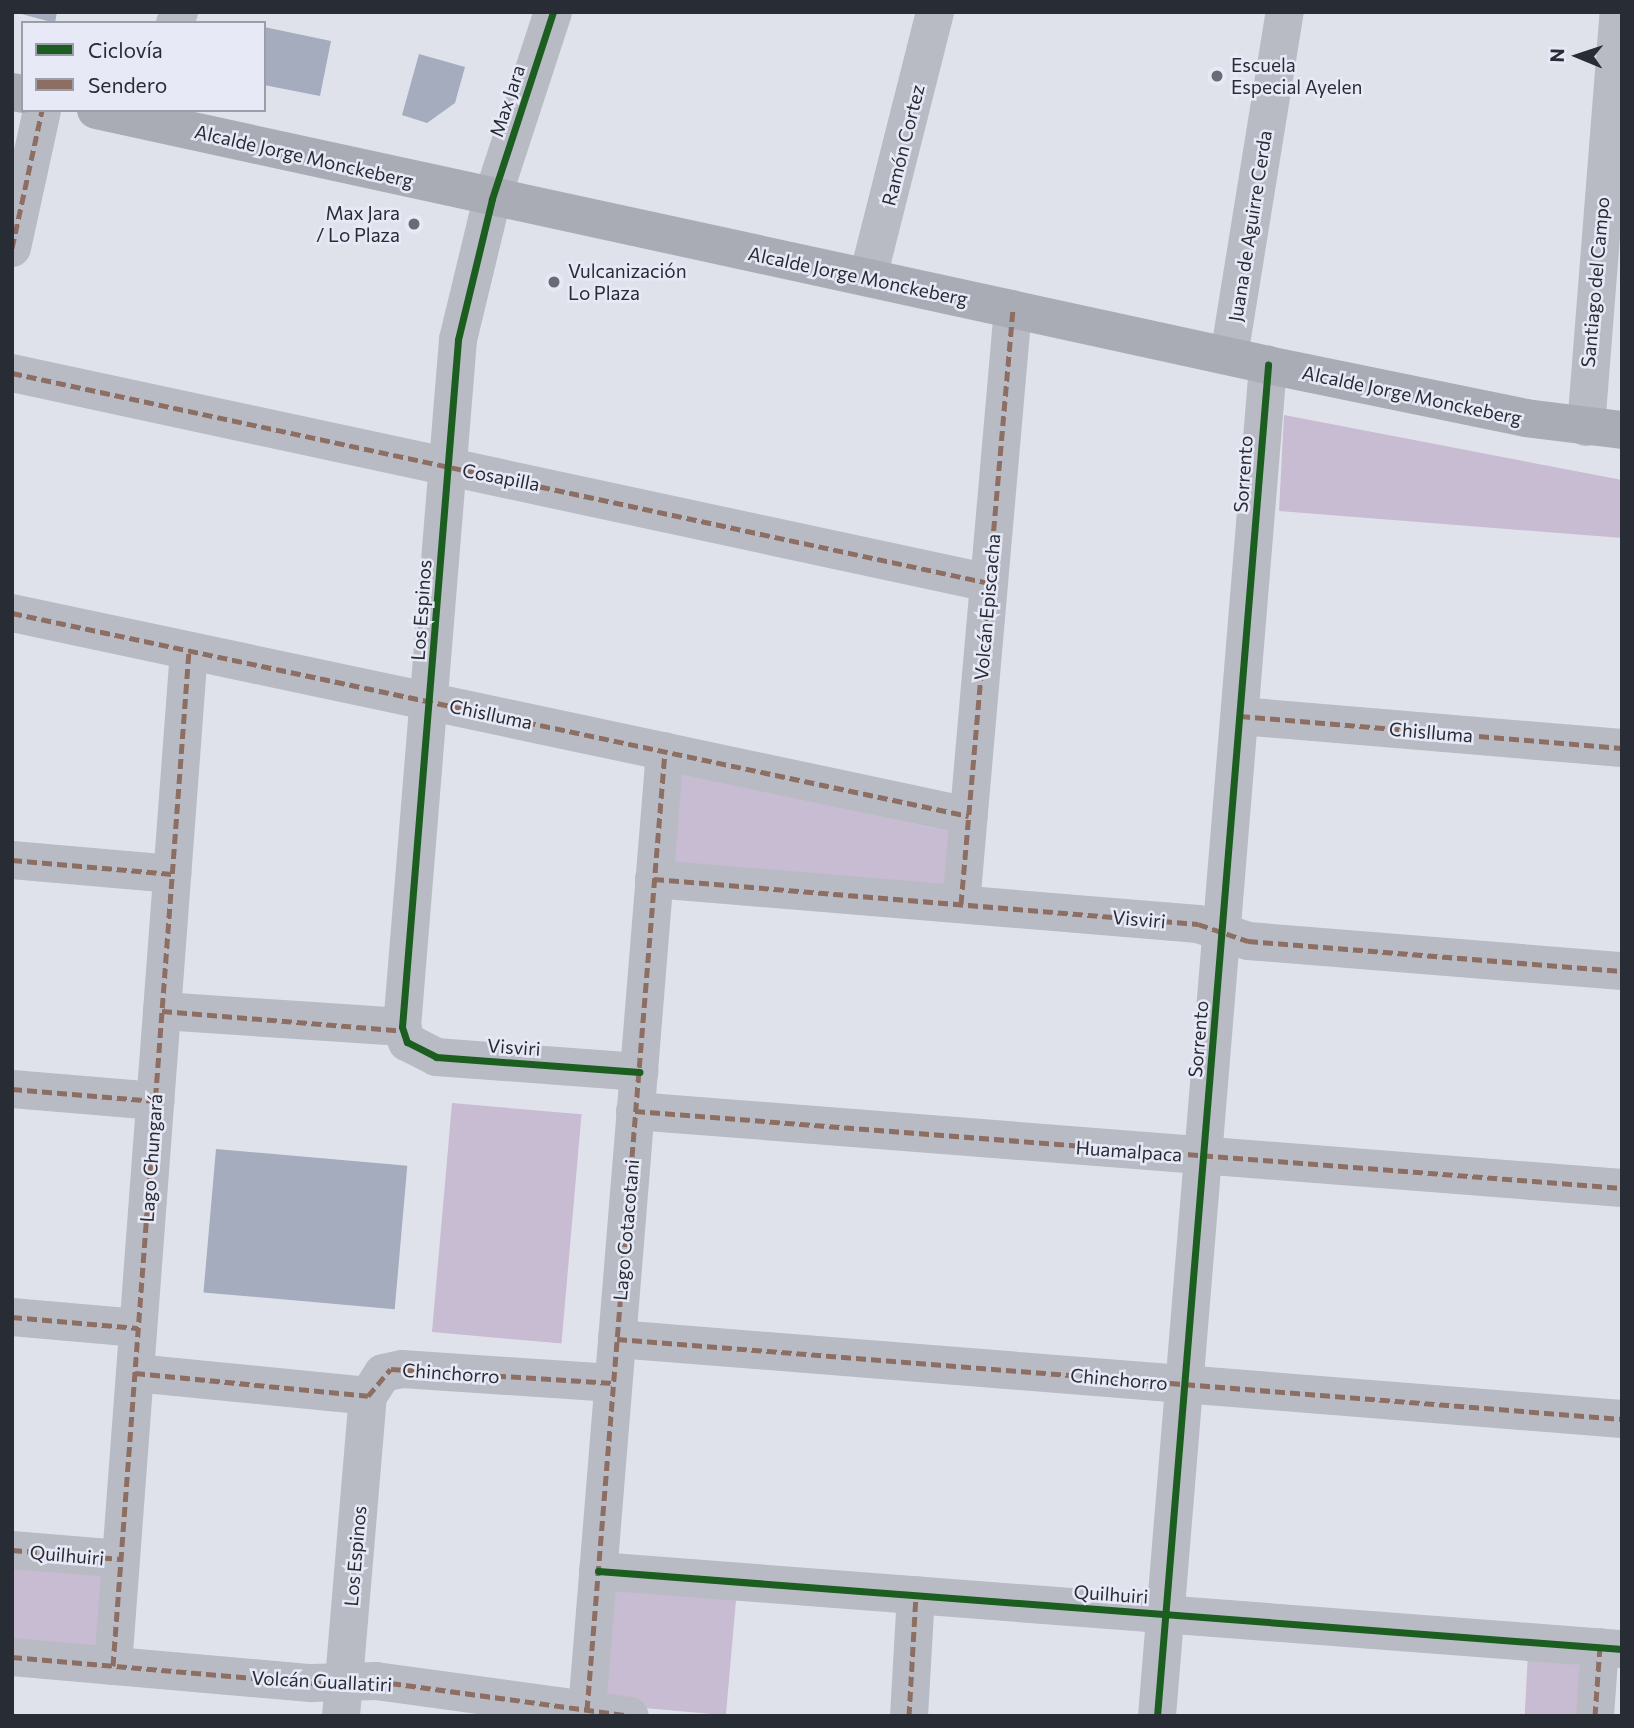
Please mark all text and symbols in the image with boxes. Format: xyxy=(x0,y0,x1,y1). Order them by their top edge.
legend xyxy=(21,21,266,112)
north arrow xyxy=(1543,21,1613,91)
text: Ciclovía xyxy=(88,37,163,62)
text: N xyxy=(1545,48,1568,63)
place label: Escuela Especial Ayelen xyxy=(1231,54,1362,98)
street label: Max Jara xyxy=(485,62,529,140)
marker: Escuela Especial Ayelen xyxy=(1209,68,1225,84)
text: Sendero xyxy=(88,72,167,97)
street label: Ramón Cortez xyxy=(877,82,929,208)
street label: Alcalde Jorge Monckeberg xyxy=(192,120,416,192)
street label: Juana de Aguirre Cerda xyxy=(1224,129,1276,323)
street label: Santiago del Campo xyxy=(1576,196,1614,368)
place label: Max Jara / Lo Plaza xyxy=(316,202,400,246)
marker: Max Jara / Lo Plaza xyxy=(406,216,422,232)
street label: Alcalde Jorge Monckeberg xyxy=(746,242,970,310)
place label: Vulcanización Lo Plaza xyxy=(568,260,687,304)
marker: Vulcanización Lo Plaza xyxy=(546,274,562,290)
street label: Alcalde Jorge Monckeberg xyxy=(1300,361,1524,429)
street label: Sorrento xyxy=(1229,435,1257,513)
street label: Cosapilla xyxy=(460,458,542,496)
street label: Volcán Episcacha xyxy=(969,533,1005,681)
street label: Los Espinos xyxy=(406,559,436,661)
street label: Chislluma xyxy=(447,694,535,734)
street label: Chislluma xyxy=(1388,717,1474,747)
street label: Visviri xyxy=(1111,905,1167,933)
street label: Sorrento xyxy=(1183,1000,1213,1078)
street label: Visviri xyxy=(487,1034,541,1060)
street label: Lago Chungará xyxy=(135,1093,167,1223)
street label: Huamalpaca xyxy=(1075,1136,1183,1166)
street label: Lago Cotacotani xyxy=(608,1158,644,1302)
street label: Chinchorro xyxy=(402,1358,500,1388)
street label: Chinchorro xyxy=(1069,1363,1169,1395)
street label: Los Espinos xyxy=(339,1505,371,1607)
street label: Quilhuiri xyxy=(29,1540,105,1570)
street label: Quilhuiri xyxy=(1073,1580,1149,1608)
street label: Volcán Guallatiri xyxy=(251,1666,393,1696)

